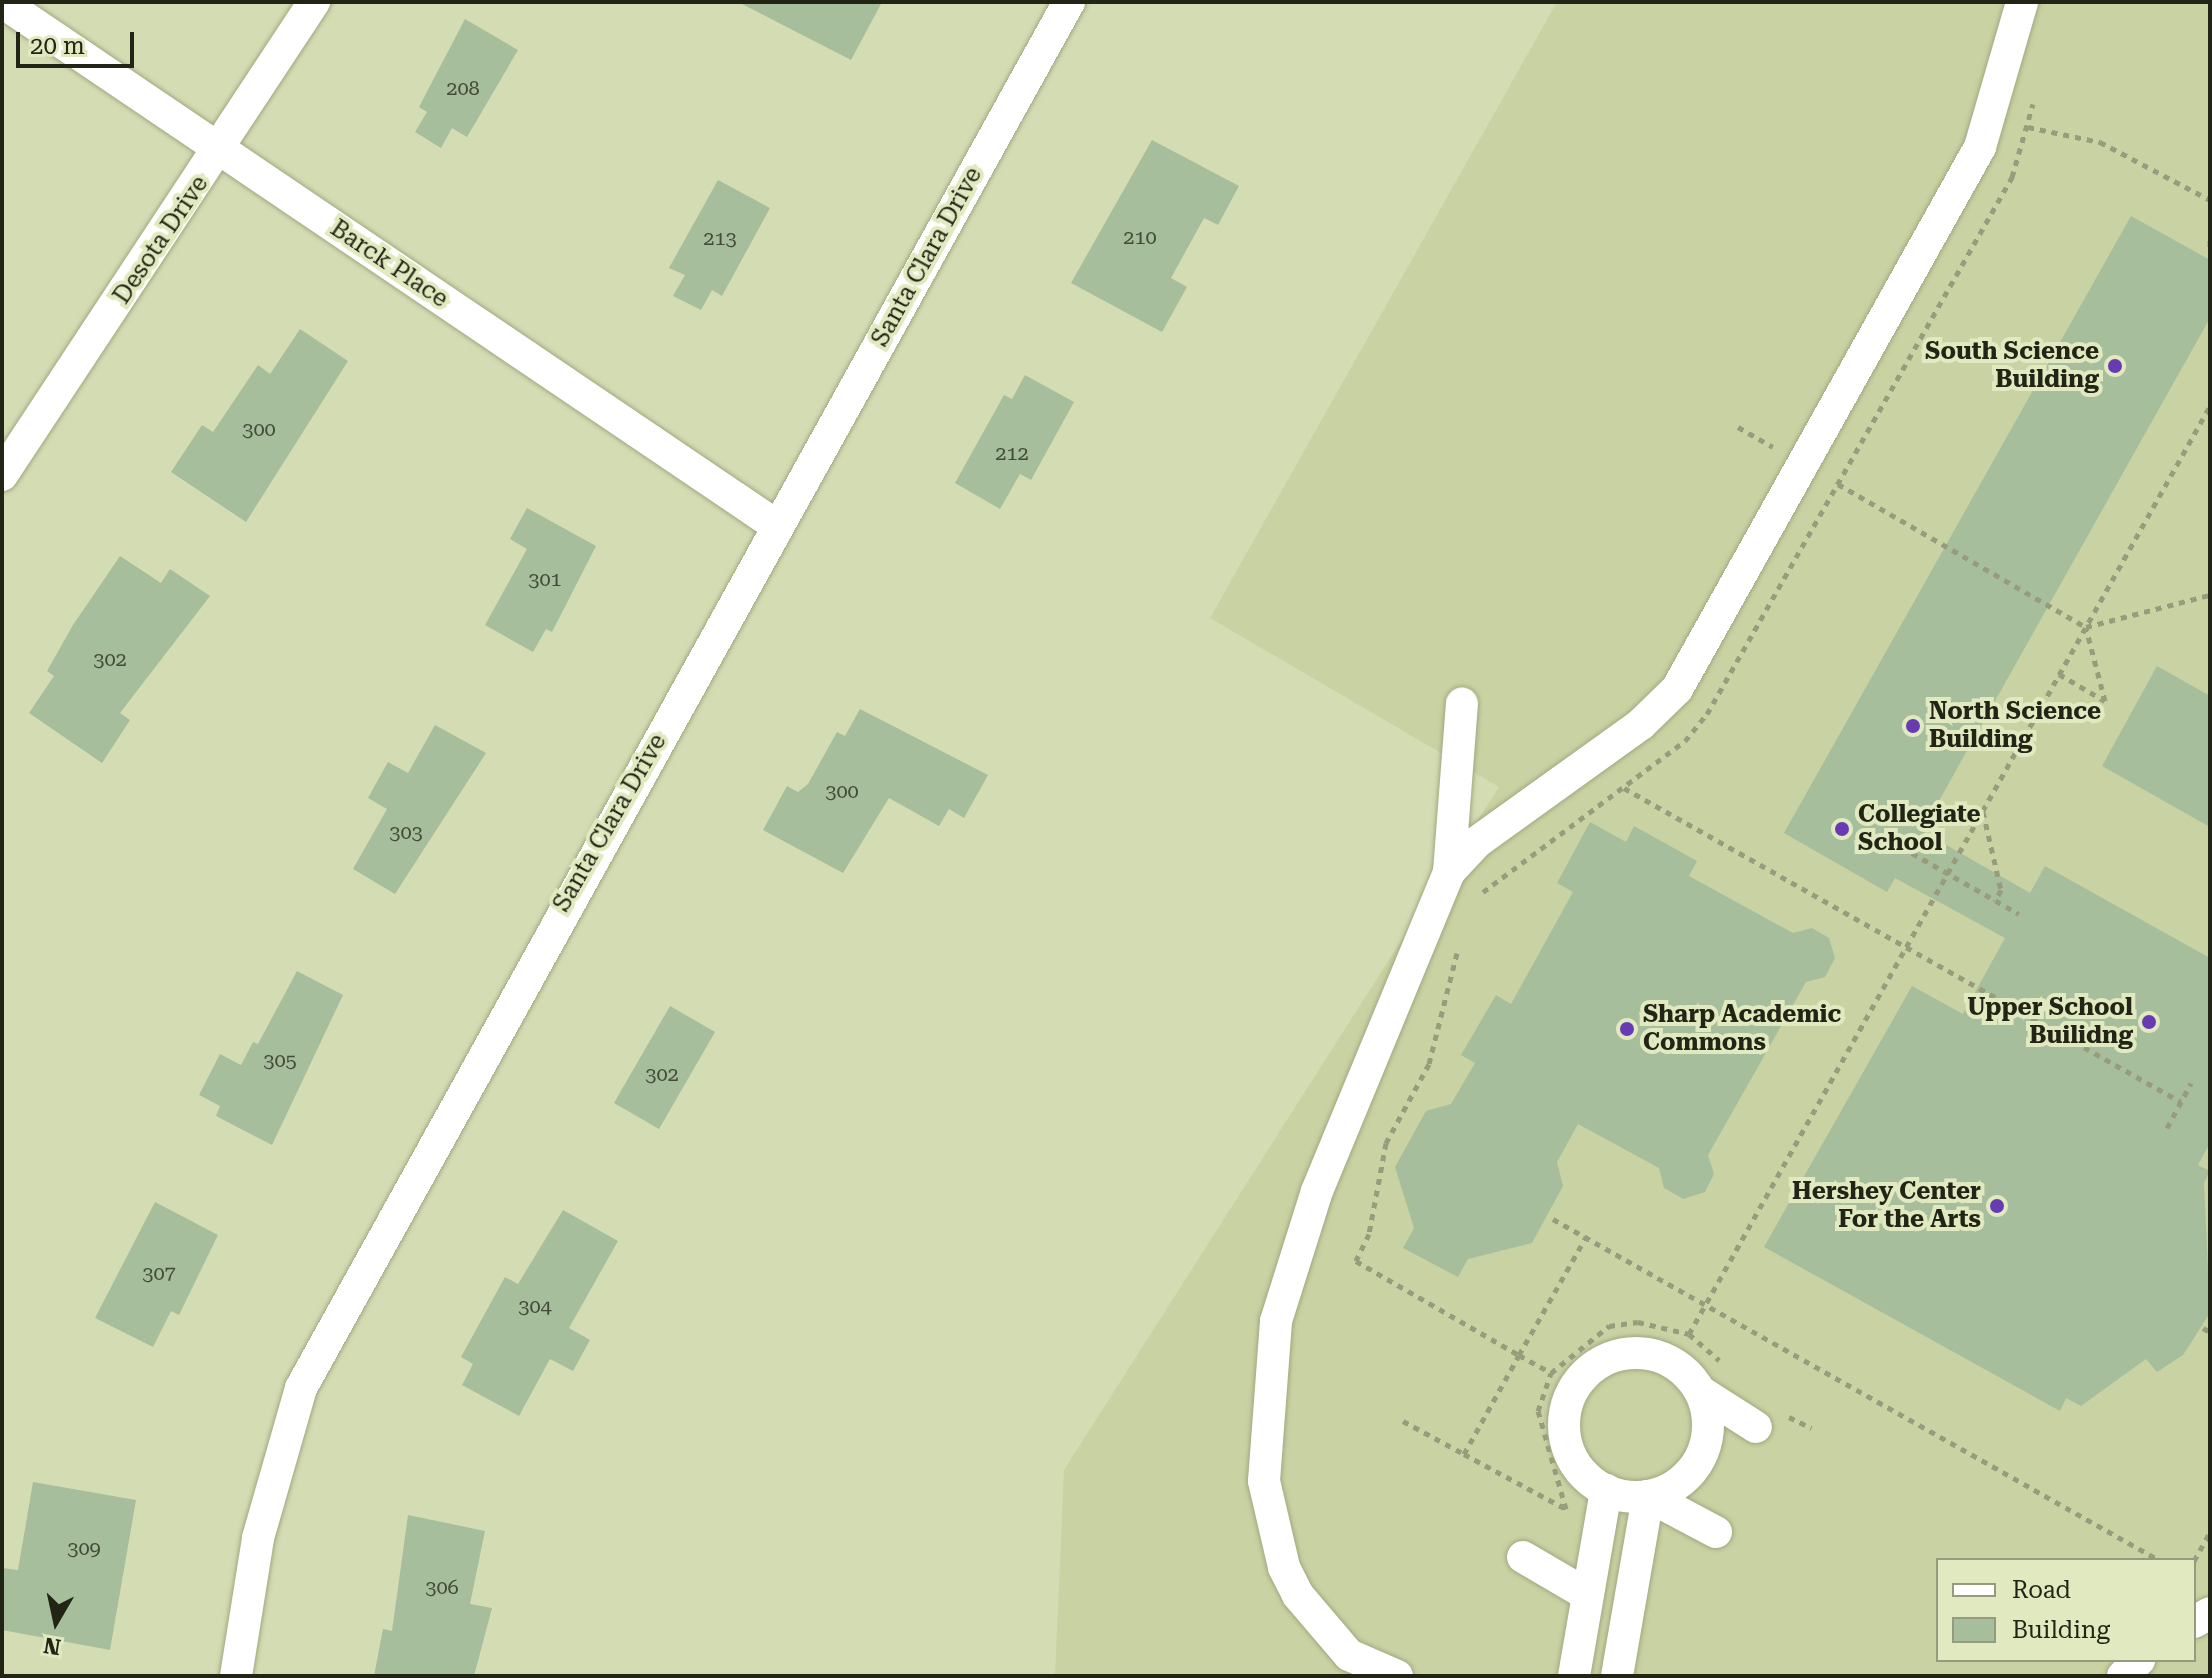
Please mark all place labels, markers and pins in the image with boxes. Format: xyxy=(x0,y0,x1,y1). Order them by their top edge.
place label: South Science Building xyxy=(1925,338,2099,394)
marker: South Science Building xyxy=(2106,357,2124,375)
place label: North Science Building xyxy=(1929,698,2101,754)
marker: North Science Building xyxy=(1904,717,1922,735)
place label: Collegiate School xyxy=(1858,801,1981,857)
marker: Collegiate School xyxy=(1833,820,1851,838)
place label: Upper School Builidng xyxy=(1967,994,2133,1050)
place label: Sharp Academic Commons xyxy=(1643,1001,1841,1057)
marker: Upper School Builidng xyxy=(2140,1013,2158,1031)
marker: Sharp Academic Commons xyxy=(1618,1020,1636,1038)
place label: Hershey Center For the Arts xyxy=(1792,1178,1981,1234)
marker: Hershey Center For the Arts xyxy=(1988,1197,2006,1215)

